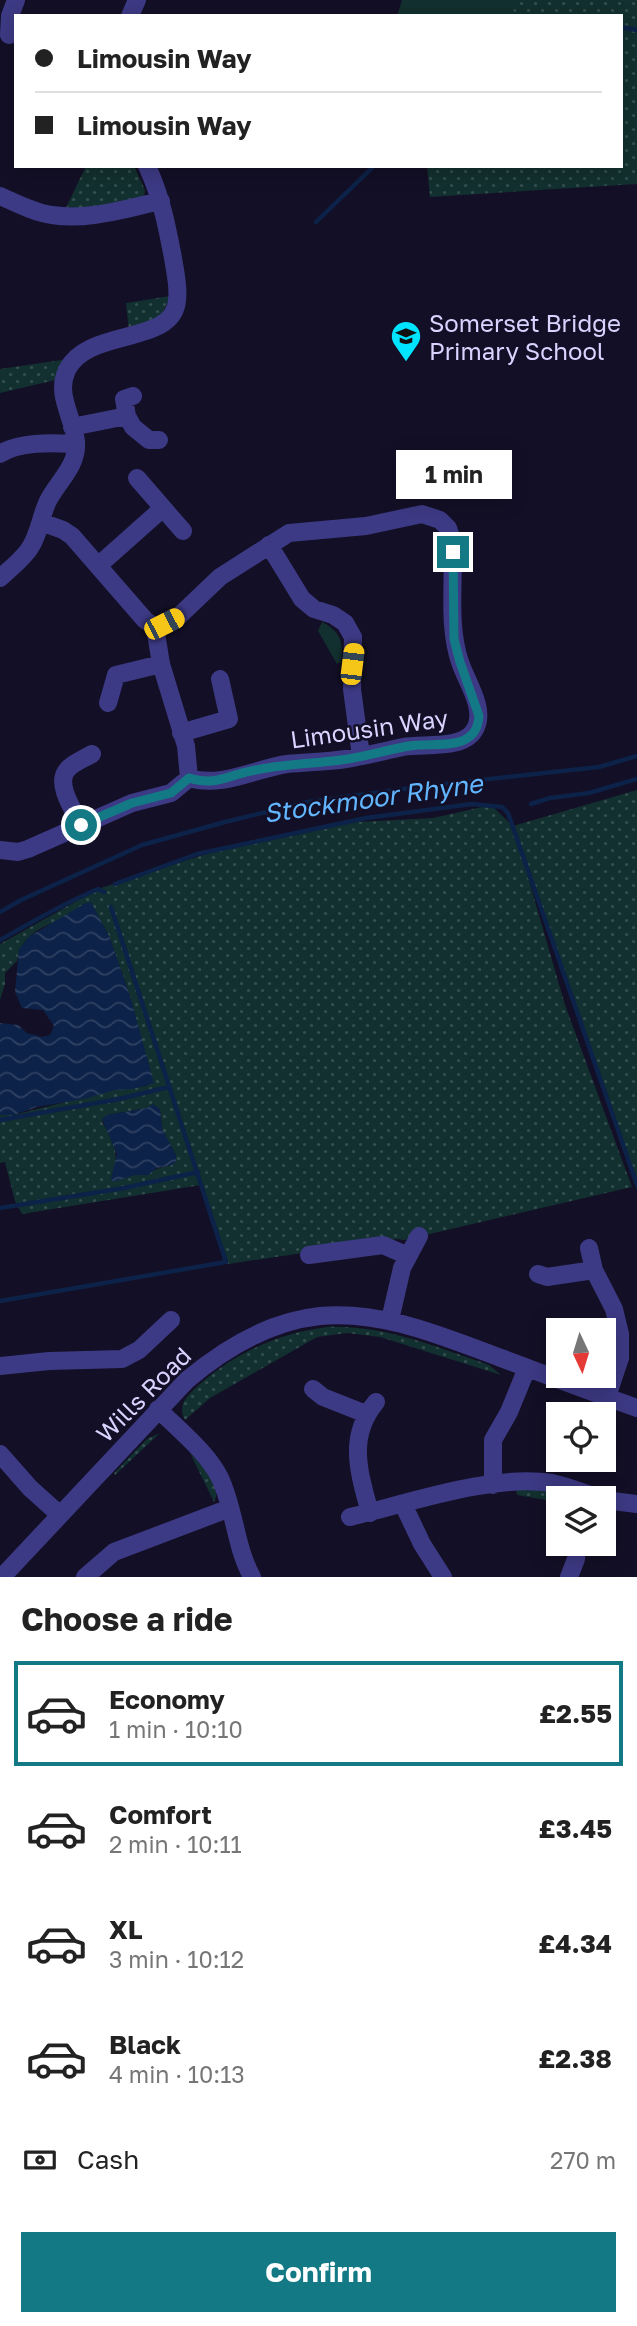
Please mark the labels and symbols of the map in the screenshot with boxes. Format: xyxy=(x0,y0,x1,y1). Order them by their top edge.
place label: Somerset Bridge Primary School xyxy=(429,308,621,365)
school or university icon: Somerset Bridge Primary School xyxy=(389,319,423,363)
callout: 1 min xyxy=(395,450,511,500)
route end xyxy=(437,536,469,568)
car xyxy=(141,605,188,643)
car xyxy=(340,642,365,686)
street label: Limousin Way xyxy=(288,703,450,753)
water label: Stockmoor Rhyne xyxy=(262,767,486,829)
route start xyxy=(65,809,97,841)
north arrow xyxy=(546,1318,616,1388)
street label: Wills Road xyxy=(89,1340,197,1448)

